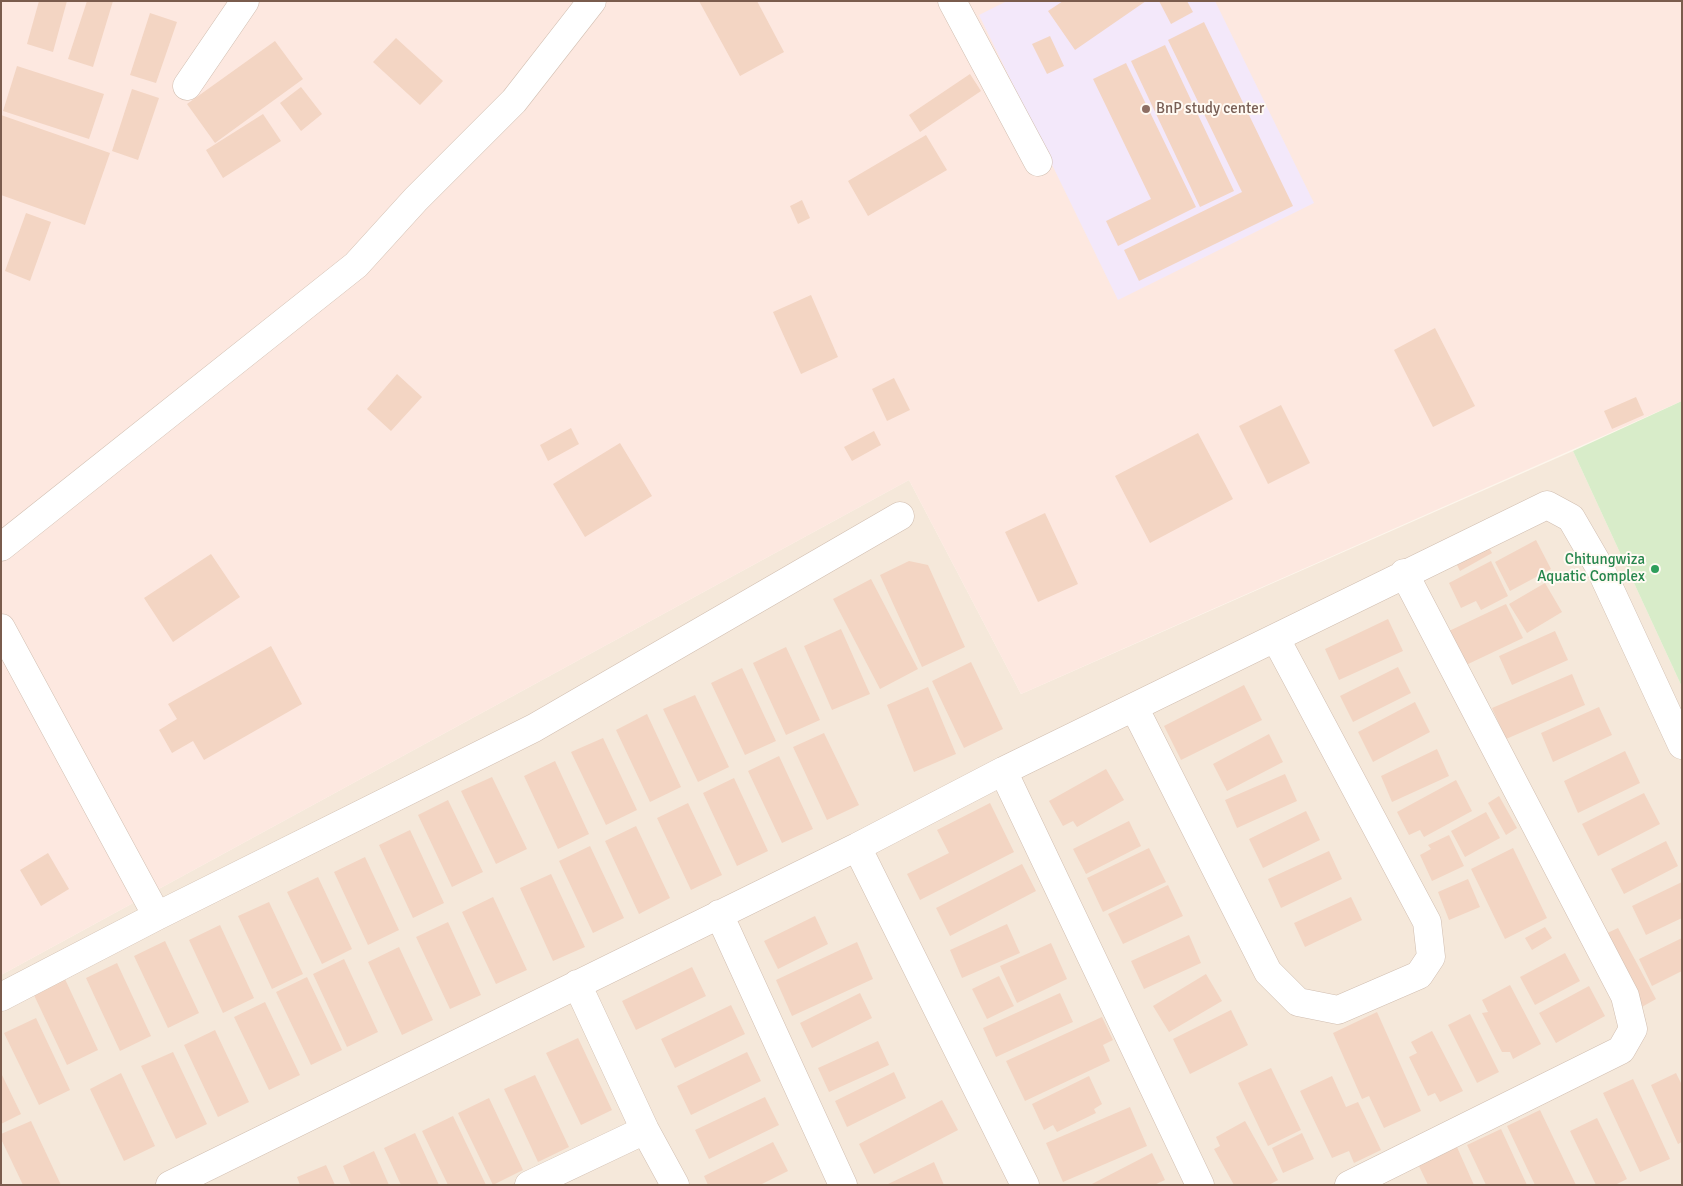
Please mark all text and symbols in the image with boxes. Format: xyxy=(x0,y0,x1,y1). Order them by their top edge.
place label: BnP study center xyxy=(1156,100,1264,118)
marker: BnP study center xyxy=(1140,103,1152,115)
place label: Chitungwiza Aquatic Complex xyxy=(1537,551,1645,586)
marker: Chitungwiza Aquatic Complex xyxy=(1649,563,1661,575)

